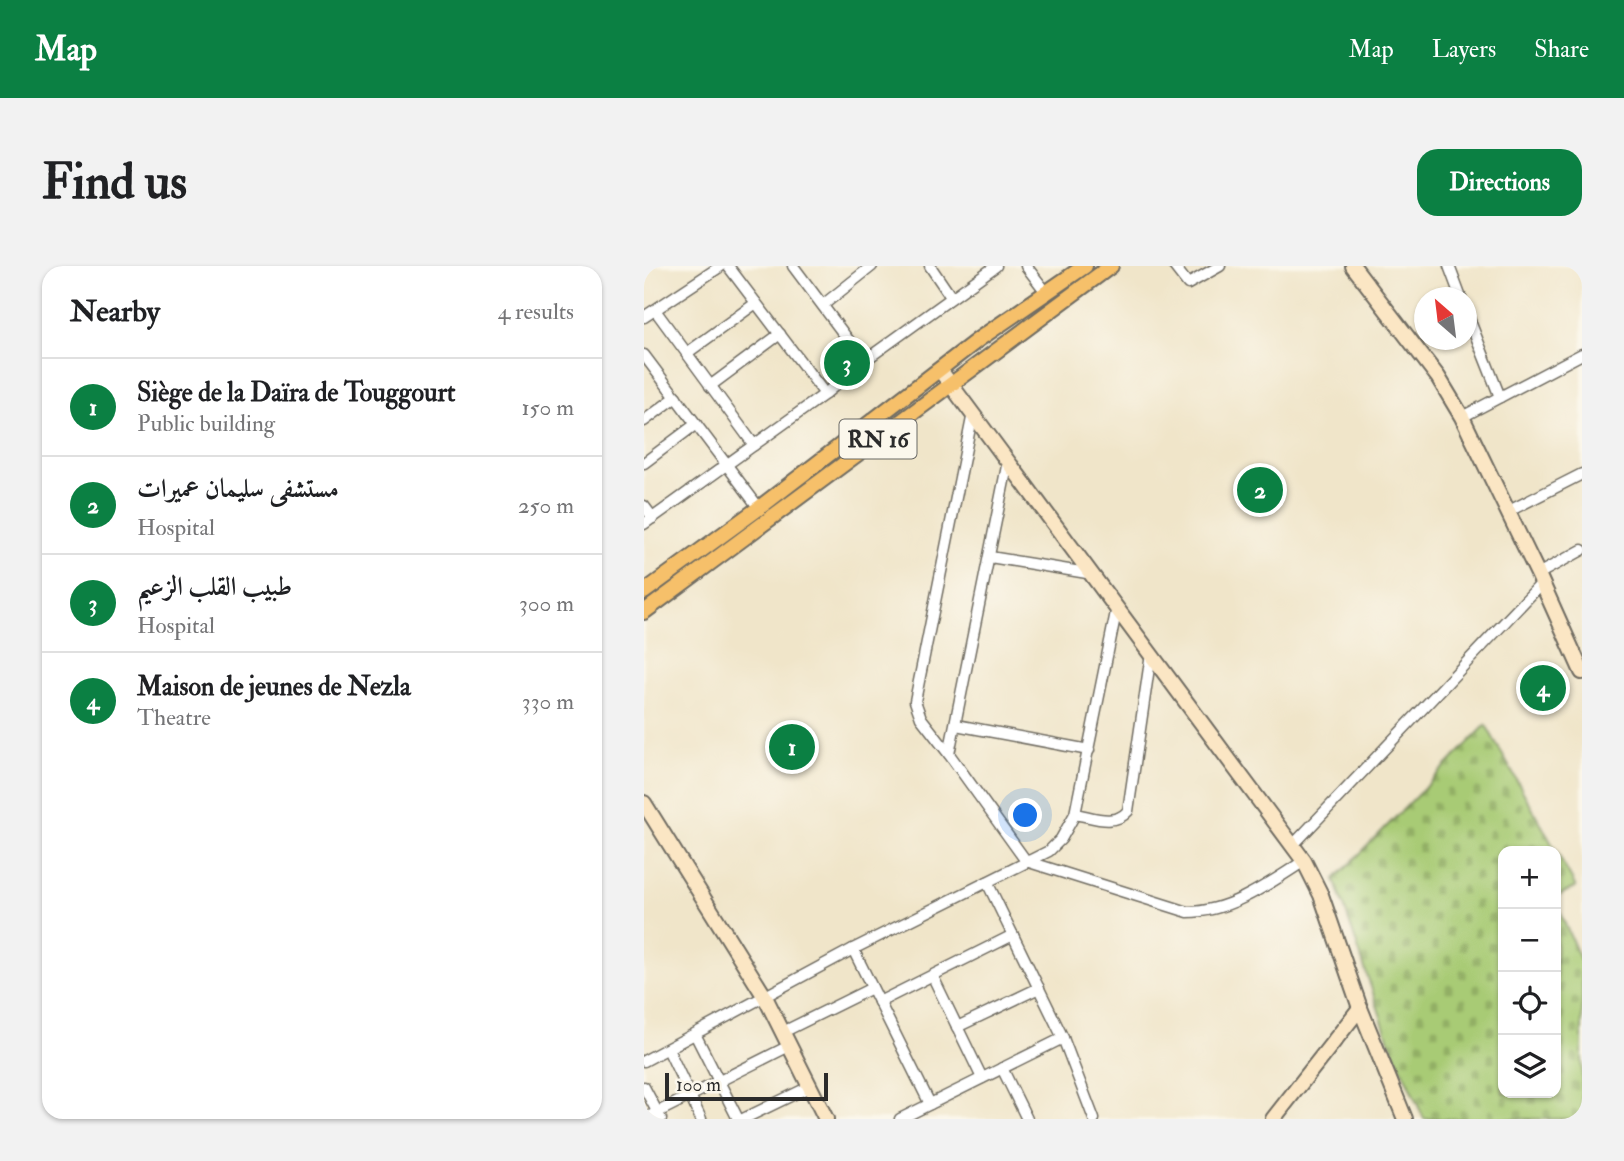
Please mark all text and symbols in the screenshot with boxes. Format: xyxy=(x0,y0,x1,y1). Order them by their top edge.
text: Map xyxy=(35,29,97,70)
text: Map xyxy=(1349,34,1394,65)
text: Layers xyxy=(1432,34,1496,65)
text: Share xyxy=(1534,34,1589,65)
button: Directions xyxy=(1417,149,1582,216)
text: Find us xyxy=(42,152,187,213)
north arrow xyxy=(1414,287,1477,350)
text: Nearby xyxy=(70,293,160,330)
text: 4 results xyxy=(498,297,574,326)
pin: 3 xyxy=(824,337,870,389)
text: Siège de la Daïra de Touggourt xyxy=(137,377,456,409)
text: 1 xyxy=(89,393,97,422)
text: 150 m xyxy=(521,393,574,422)
text: Public building xyxy=(137,409,275,438)
road number: RN 16 xyxy=(840,420,916,458)
pin: 2 xyxy=(1237,464,1283,516)
text: مستشفى سليمان عميرات xyxy=(137,473,339,505)
text: 2 xyxy=(87,491,99,520)
text: 250 m xyxy=(518,491,574,520)
text: Hospital xyxy=(137,513,215,542)
text: طبيب القلب الزعيم xyxy=(137,571,292,603)
text: 3 xyxy=(89,589,97,618)
text: 300 m xyxy=(519,589,574,618)
text: Hospital xyxy=(137,611,215,640)
pin: 4 xyxy=(1520,662,1566,714)
text: Maison de jeunes de Nezla xyxy=(137,671,411,703)
text: 4 xyxy=(87,687,99,716)
text: 330 m xyxy=(522,687,574,716)
text: Theatre xyxy=(137,703,211,732)
pin: 1 xyxy=(769,721,815,773)
your location xyxy=(1008,798,1042,832)
map controls xyxy=(1498,846,1561,1098)
button: + xyxy=(1498,846,1561,909)
button: − xyxy=(1498,909,1561,972)
button: locate xyxy=(1498,972,1561,1035)
button: layers xyxy=(1498,1035,1561,1098)
scale bar xyxy=(665,1070,828,1102)
text: 100 m xyxy=(676,1073,721,1097)

